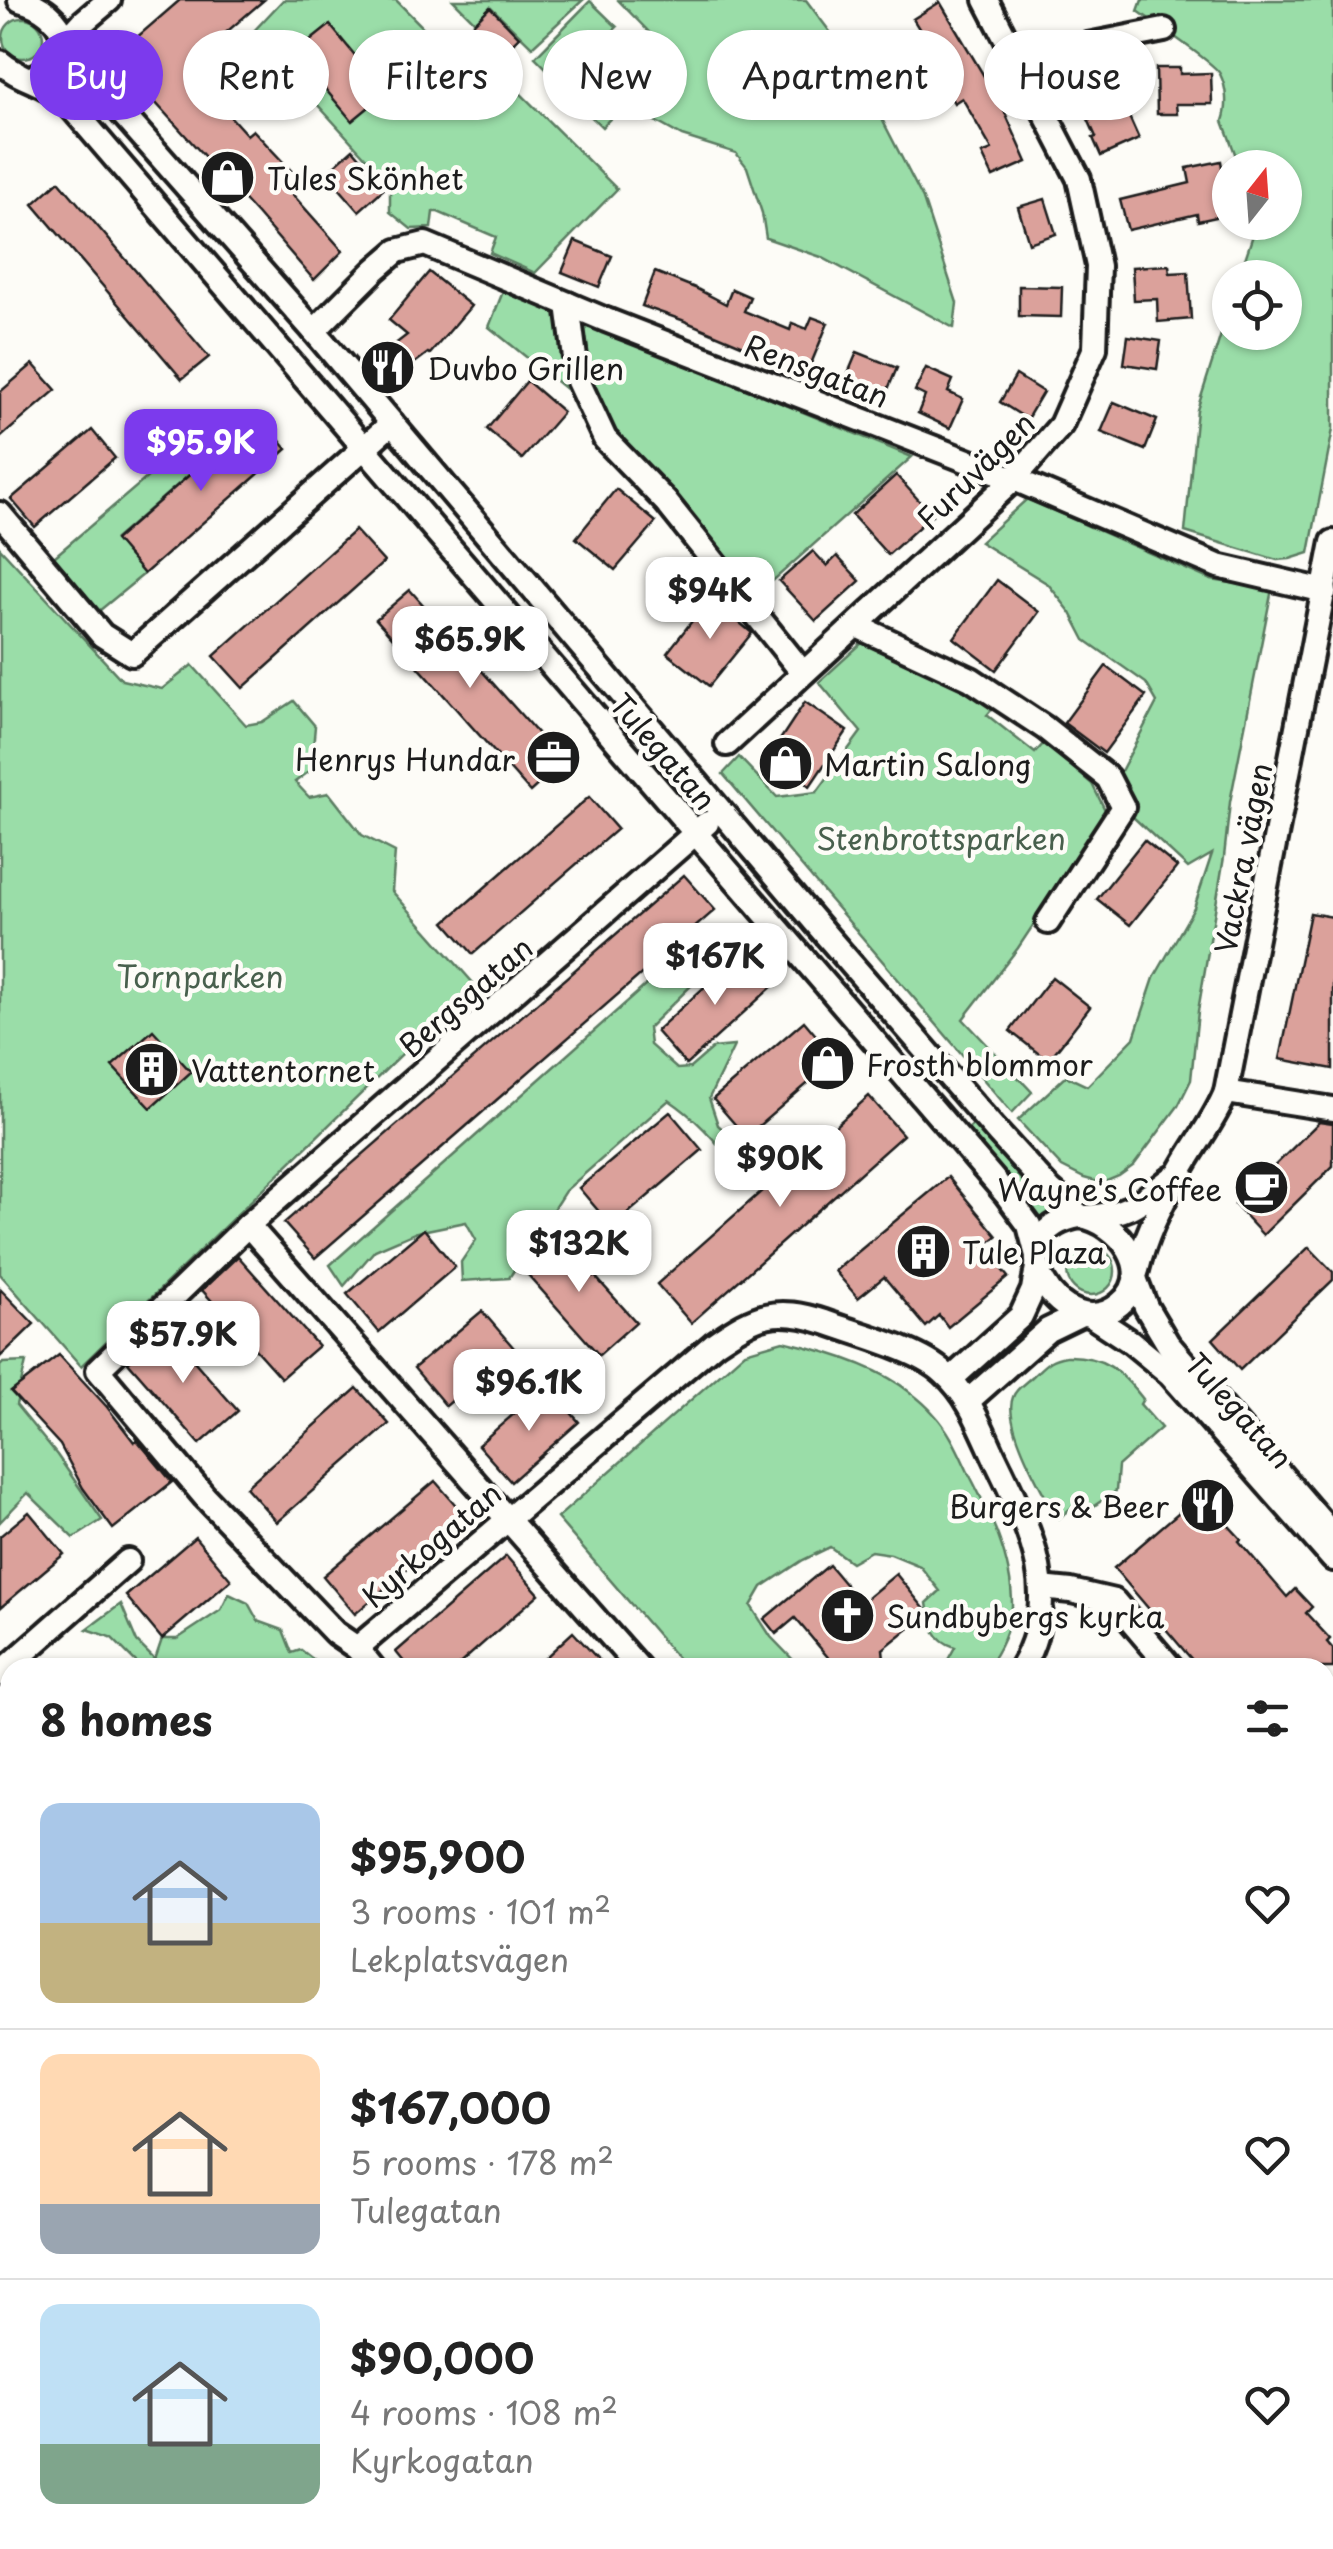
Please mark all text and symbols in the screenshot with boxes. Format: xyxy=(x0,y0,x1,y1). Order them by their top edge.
chip: Buy xyxy=(30,30,163,120)
chip: Rent xyxy=(183,30,329,120)
chip: Filters xyxy=(349,30,523,120)
chip: New xyxy=(543,30,687,120)
chip: Apartment xyxy=(707,30,964,120)
chip: House xyxy=(984,30,1156,120)
shop icon: Tules Skönhet xyxy=(198,147,258,207)
north arrow xyxy=(1212,150,1302,240)
map controls xyxy=(1212,150,1302,350)
place label: Tules Skönhet xyxy=(267,155,464,200)
button: locate xyxy=(1212,260,1302,350)
street label: Rensgatan xyxy=(738,322,896,418)
restaurant icon: Duvbo Grillen xyxy=(358,337,418,397)
place label: Duvbo Grillen xyxy=(427,345,624,390)
street label: Furuvägen xyxy=(906,401,1044,539)
pin: $95.9K xyxy=(120,409,282,494)
text: $95.9K xyxy=(146,417,256,465)
pin: $94K xyxy=(651,557,769,642)
text: $94K xyxy=(668,565,752,613)
pin: $65.9K xyxy=(389,606,551,691)
text: $65.9K xyxy=(414,614,526,662)
street label: Tulegatan xyxy=(600,683,728,819)
office icon: Henrys Hundar xyxy=(524,728,584,788)
shop icon: Martin Salong xyxy=(755,733,815,793)
place label: Henrys Hundar xyxy=(295,736,515,781)
place label: Martin Salong xyxy=(824,741,1032,786)
street label: Vackra vägen xyxy=(1201,759,1283,957)
park label: Stenbrottsparken xyxy=(816,815,1066,860)
pin: $167K xyxy=(645,923,785,1008)
street label: Bergsgatan xyxy=(388,925,542,1067)
text: $167K xyxy=(665,931,765,979)
park label: Tornparken xyxy=(116,953,284,998)
shop icon: Frosth blommor xyxy=(797,1033,857,1093)
building icon: Vattentornet xyxy=(122,1039,182,1099)
place label: Frosth blommor xyxy=(866,1041,1093,1086)
place label: Vattentornet xyxy=(191,1047,375,1092)
pin: $90K xyxy=(721,1125,839,1210)
text: $90K xyxy=(737,1133,823,1181)
cafe icon: Wayne's Coffee xyxy=(1231,1158,1291,1218)
place label: Wayne's Coffee xyxy=(997,1166,1222,1211)
pin: $132K xyxy=(509,1210,649,1295)
text: $132K xyxy=(529,1218,630,1266)
building icon: Tule Plaza xyxy=(893,1221,953,1281)
place label: Tule Plaza xyxy=(962,1229,1106,1274)
pin: $57.9K xyxy=(102,1301,264,1386)
text: $57.9K xyxy=(129,1309,237,1357)
street label: Tulegatan xyxy=(1176,1342,1304,1478)
pin: $96.1K xyxy=(448,1349,610,1434)
text: $96.1K xyxy=(475,1357,583,1405)
street label: Kyrkogatan xyxy=(351,1470,511,1618)
restaurant icon: Burgers & Beer xyxy=(1178,1475,1238,1535)
place label: Burgers & Beer xyxy=(949,1483,1169,1528)
church icon: Sundbybergs kyrka xyxy=(817,1585,877,1645)
place label: Sundbybergs kyrka xyxy=(886,1593,1164,1638)
text: 8 homes xyxy=(40,1687,213,1750)
icon: filters xyxy=(1240,1691,1295,1746)
text: $95,900 xyxy=(350,1824,526,1887)
icon: home xyxy=(120,1843,240,1963)
icon: heart xyxy=(1240,1876,1295,1931)
text: 3 rooms · 101 m² xyxy=(350,1887,611,1935)
text: Lekplatsvägen xyxy=(350,1935,569,1983)
text: $167,000 xyxy=(350,2075,551,2138)
icon: home xyxy=(120,2094,240,2214)
icon: heart xyxy=(1240,2127,1295,2182)
text: 5 rooms · 178 m² xyxy=(350,2138,614,2186)
text: Tulegatan xyxy=(350,2186,502,2234)
text: $90,000 xyxy=(350,2325,534,2388)
icon: home xyxy=(120,2344,240,2464)
icon: heart xyxy=(1240,2377,1295,2432)
text: 4 rooms · 108 m² xyxy=(350,2388,618,2436)
text: Kyrkogatan xyxy=(350,2436,534,2484)

